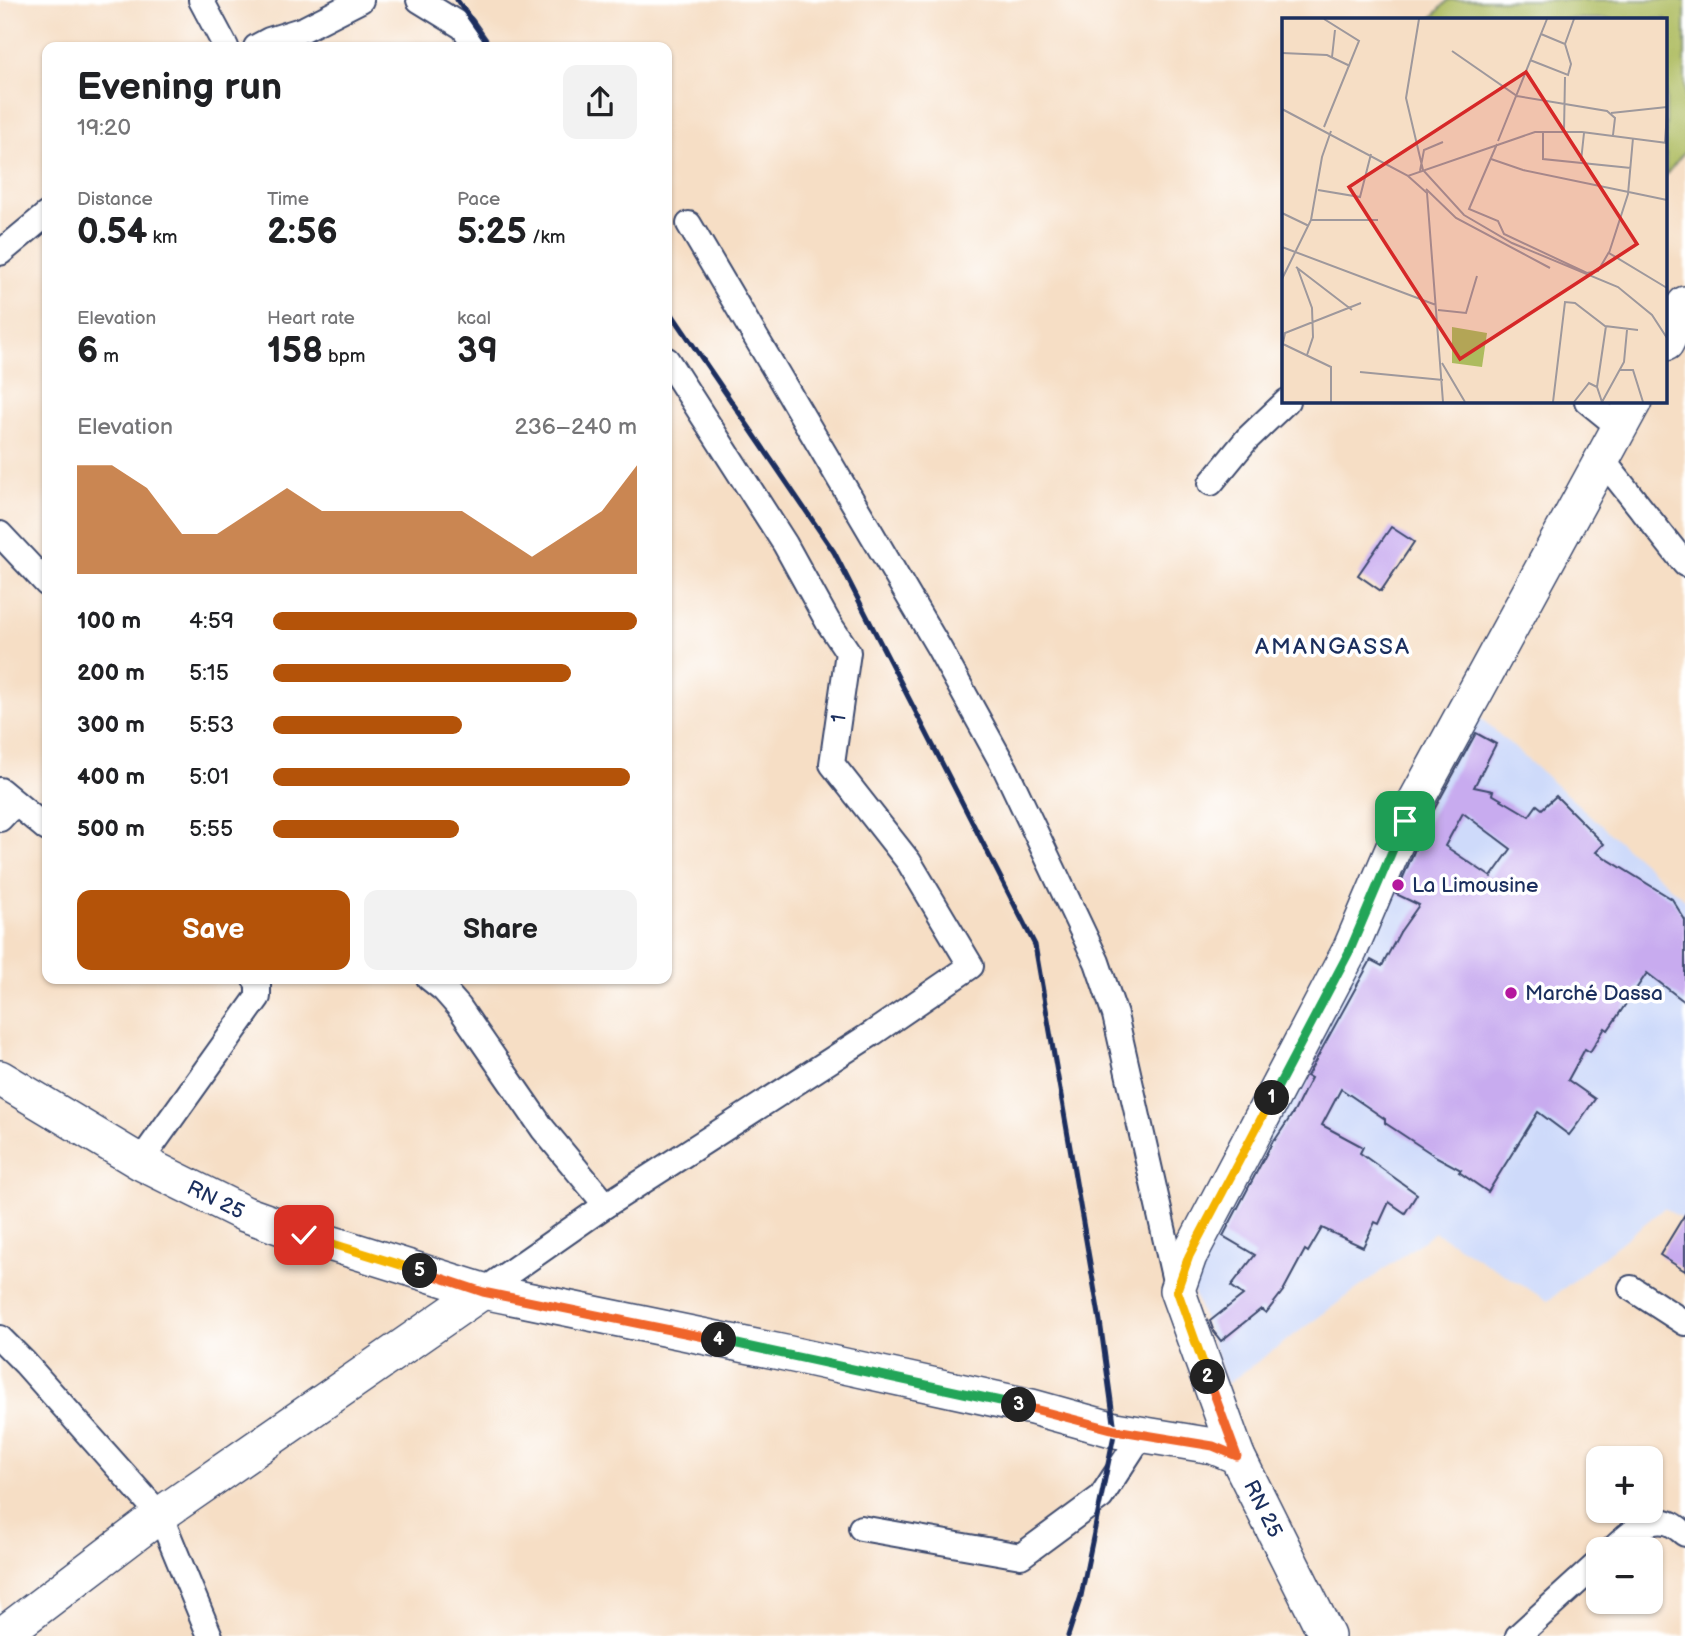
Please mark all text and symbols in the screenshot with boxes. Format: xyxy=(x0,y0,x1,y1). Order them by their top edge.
inset map xyxy=(1282,18,1668,402)
text: Evening run xyxy=(77,65,282,110)
button: share xyxy=(563,65,637,139)
text: 19:20 xyxy=(77,114,131,142)
text: Distance xyxy=(77,188,153,211)
text: Time xyxy=(267,188,309,211)
text: Pace xyxy=(457,188,500,211)
text: 0.54 xyxy=(77,211,147,254)
text: 2:56 xyxy=(267,211,338,254)
text: 5:25 xyxy=(457,211,527,254)
text: km xyxy=(147,226,177,249)
text: /km xyxy=(527,226,566,249)
text: Elevation xyxy=(77,307,156,330)
text: Heart rate xyxy=(267,307,355,330)
text: kcal xyxy=(457,307,491,330)
text: 6 xyxy=(77,330,98,373)
text: 158 xyxy=(267,330,323,373)
text: 39 xyxy=(457,330,498,373)
text: m xyxy=(98,345,119,368)
text: bpm xyxy=(323,345,366,368)
text: Elevation xyxy=(77,413,173,441)
text: 236–240 m xyxy=(515,413,637,441)
text: 100 m xyxy=(77,607,141,635)
text: 4:59 xyxy=(189,607,234,635)
district label: AMANGASSA xyxy=(1255,633,1411,661)
text: 200 m xyxy=(77,659,145,687)
text: 5:15 xyxy=(189,659,229,687)
text: 300 m xyxy=(77,711,145,739)
text: 5:53 xyxy=(189,711,234,739)
street label: 1 xyxy=(826,713,852,724)
text: 400 m xyxy=(77,763,145,791)
text: 5:01 xyxy=(189,763,229,791)
pin xyxy=(1375,791,1435,851)
icon: arrive xyxy=(1386,802,1424,840)
text: 500 m xyxy=(77,815,145,843)
text: 5:55 xyxy=(189,815,233,843)
place label: La Limousine xyxy=(1412,873,1538,898)
marker: La Limousine xyxy=(1390,877,1406,893)
button: Save xyxy=(77,890,350,970)
button: Share xyxy=(364,890,637,970)
place label: Marché Dassa xyxy=(1525,981,1663,1006)
marker: Marché Dassa xyxy=(1503,985,1519,1001)
pin: 1 xyxy=(1254,1080,1290,1116)
text: 1 xyxy=(1268,1086,1276,1109)
street label: RN 25 xyxy=(183,1175,249,1225)
pin xyxy=(274,1205,334,1265)
icon: check xyxy=(285,1216,323,1254)
pin: 5 xyxy=(402,1254,438,1288)
text: 5 xyxy=(414,1259,425,1282)
pin: 4 xyxy=(702,1322,736,1358)
text: 4 xyxy=(713,1328,724,1351)
pin: 2 xyxy=(1190,1360,1226,1394)
text: 2 xyxy=(1202,1365,1213,1388)
pin: 3 xyxy=(1002,1388,1036,1422)
text: 3 xyxy=(1013,1393,1024,1416)
map controls xyxy=(1586,1446,1663,1614)
button: + xyxy=(1586,1446,1663,1523)
street label: RN 25 xyxy=(1238,1476,1288,1542)
button: − xyxy=(1586,1537,1663,1614)

